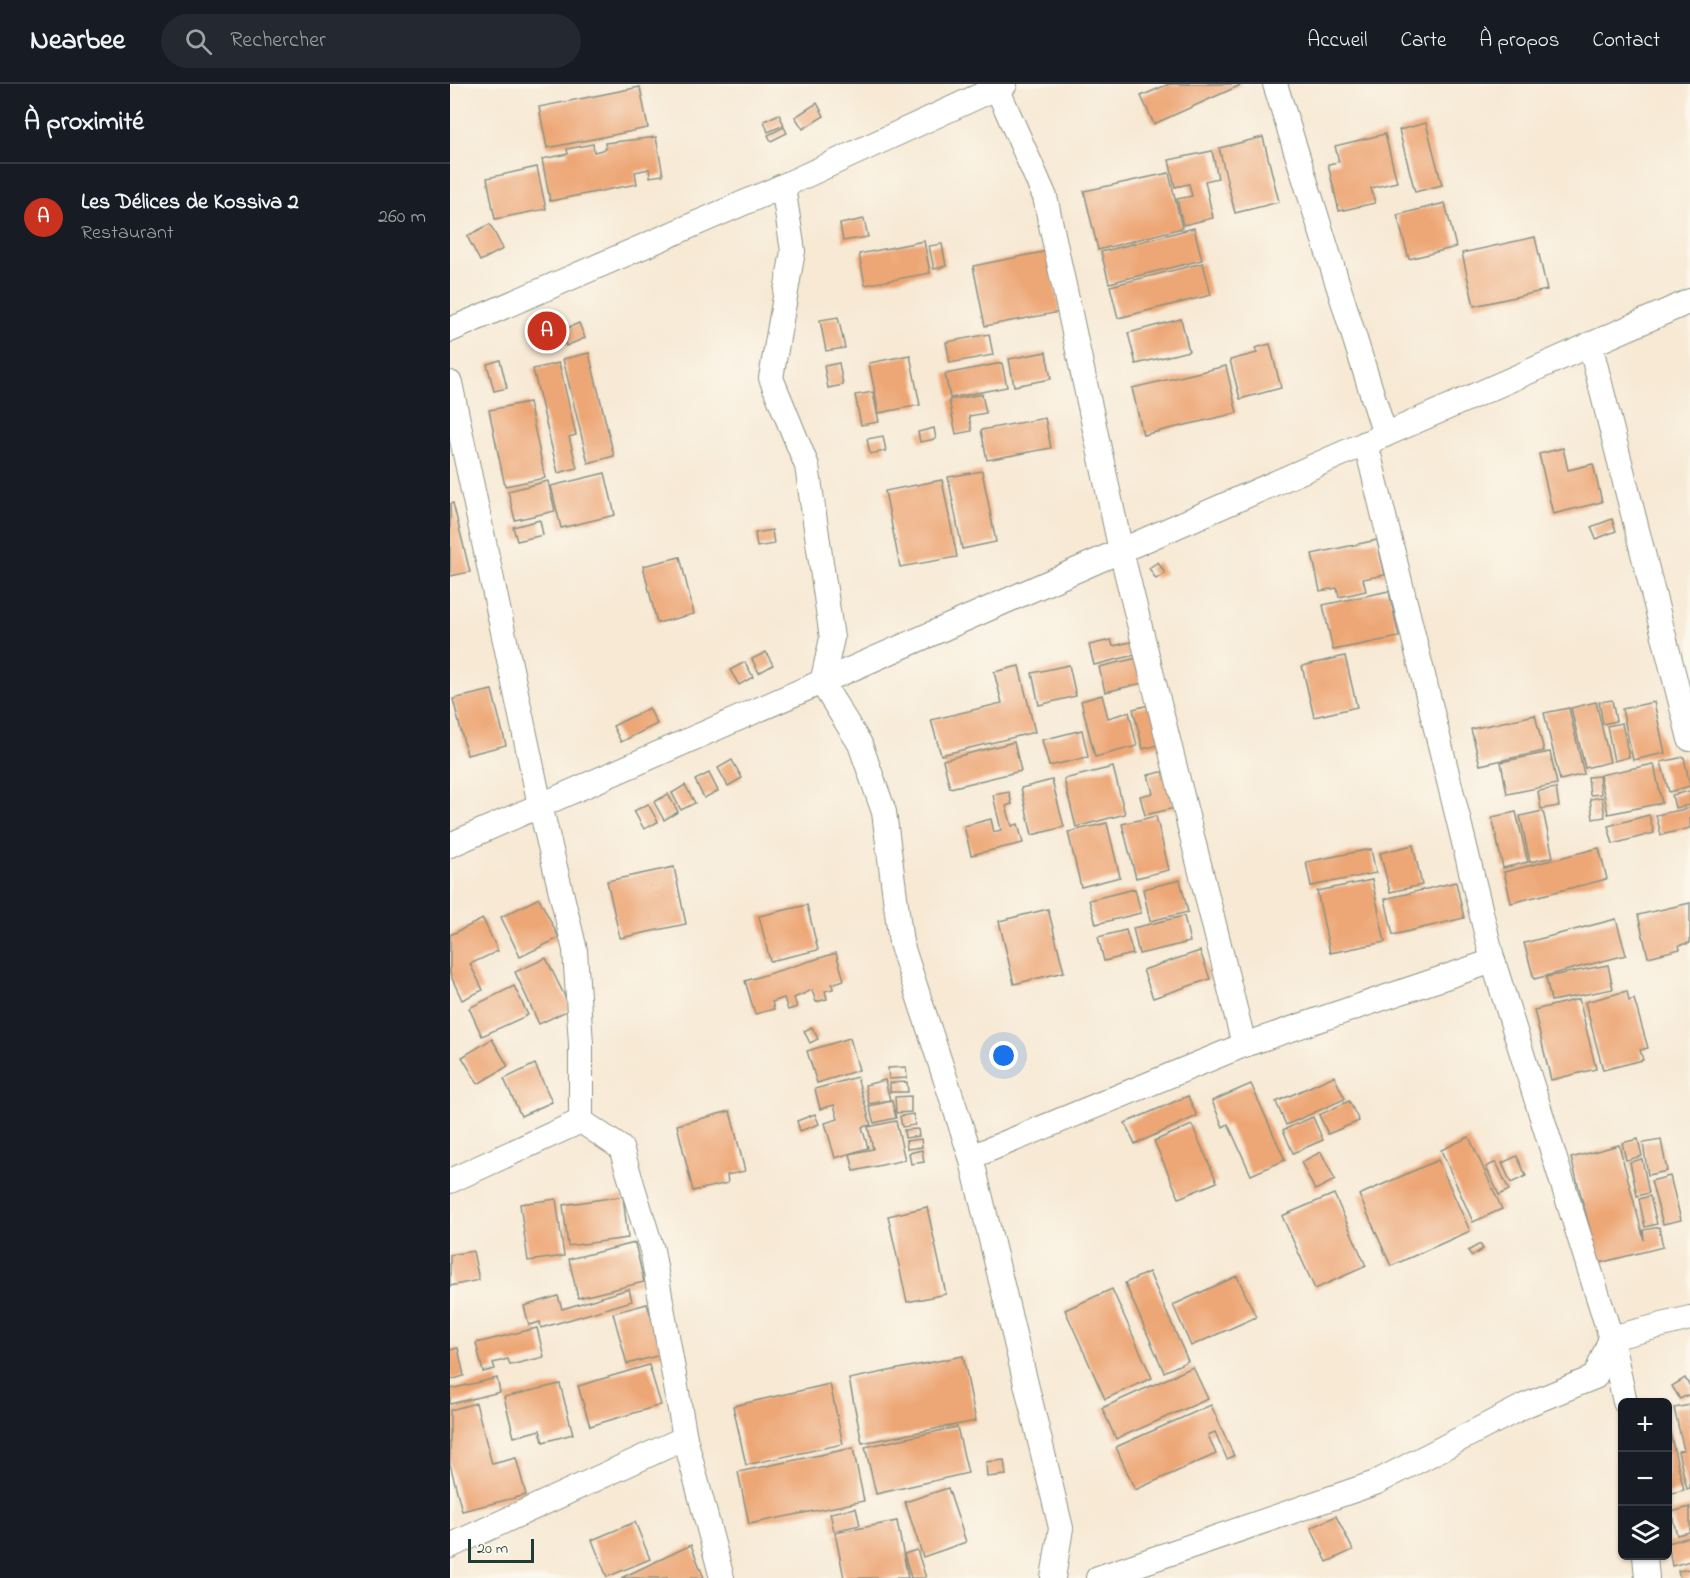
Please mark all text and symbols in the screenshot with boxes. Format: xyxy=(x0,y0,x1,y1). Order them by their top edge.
search box xyxy=(161,14,581,68)
text: Nearbee xyxy=(30,21,125,62)
icon: search xyxy=(182,25,215,58)
text: Rechercher xyxy=(230,25,326,57)
text: Accueil xyxy=(1307,26,1368,56)
text: Carte xyxy=(1401,26,1446,56)
text: À propos xyxy=(1479,26,1559,56)
text: Contact xyxy=(1592,26,1660,56)
text: À proximité xyxy=(24,104,144,142)
text: Les Délices de Kossiva 2 xyxy=(81,187,299,219)
text: A xyxy=(37,203,50,232)
text: 260 m xyxy=(378,203,426,232)
text: Restaurant xyxy=(81,219,174,248)
pin: A xyxy=(528,308,566,354)
your location xyxy=(989,1041,1018,1070)
map controls xyxy=(1618,1398,1672,1560)
button: + xyxy=(1618,1398,1672,1452)
button: − xyxy=(1618,1452,1672,1506)
button: layers xyxy=(1618,1506,1672,1560)
scale bar xyxy=(468,1536,534,1564)
text: 20 m xyxy=(477,1537,508,1561)

